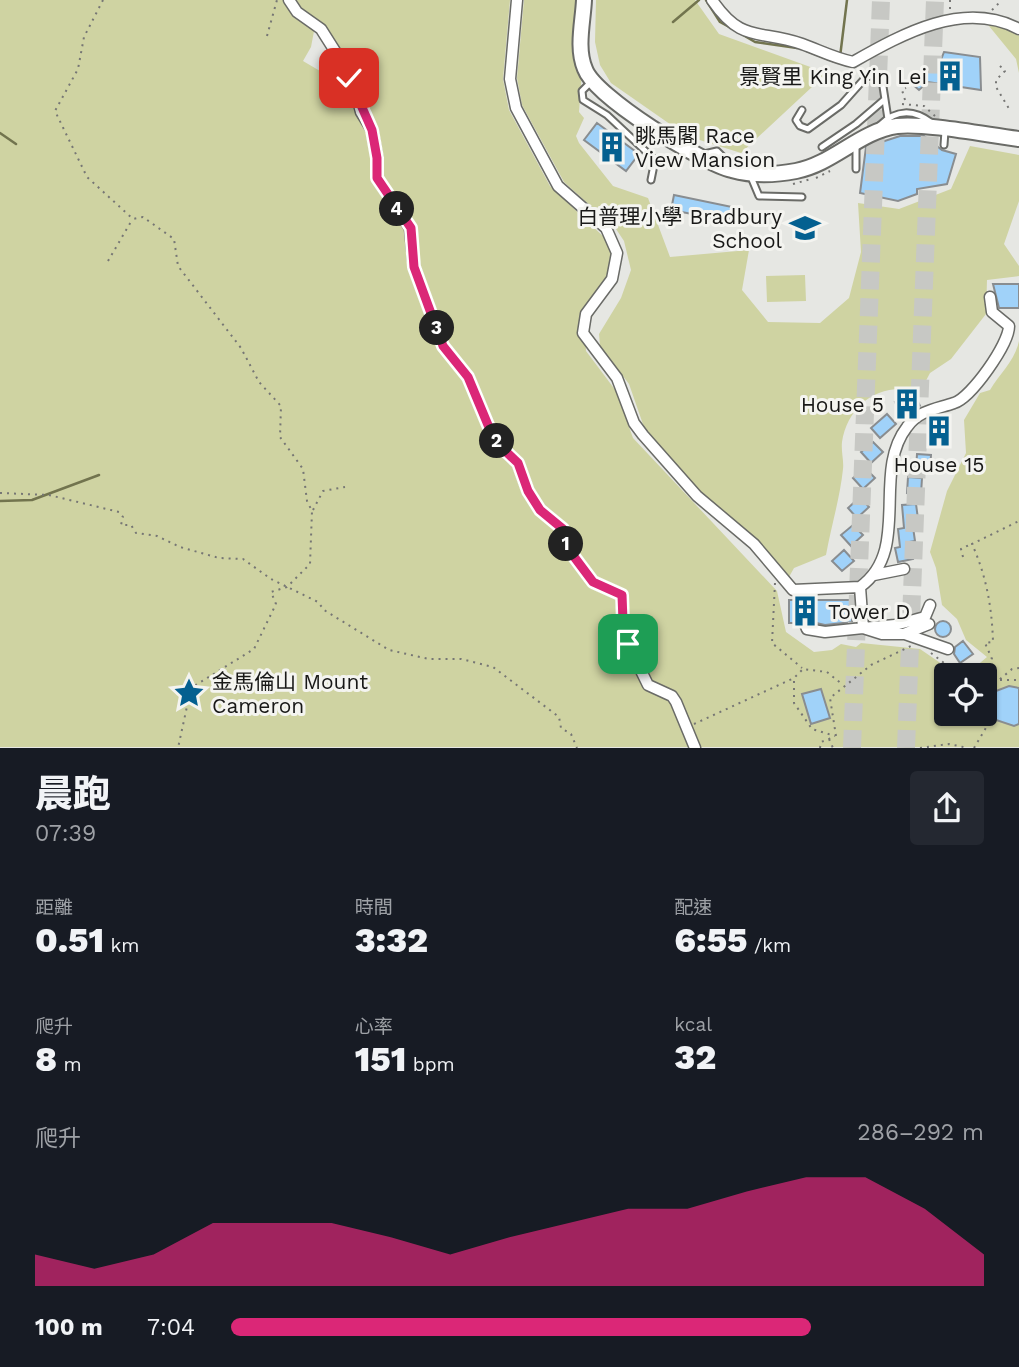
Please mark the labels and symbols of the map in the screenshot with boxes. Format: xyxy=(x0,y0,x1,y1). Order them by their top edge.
pin xyxy=(319,48,379,108)
building icon: 景賢里 King Yin Lei xyxy=(933,59,967,93)
place label: 景賢里 King Yin Lei xyxy=(739,64,927,89)
place label: 眺馬閣 Race View Mansion xyxy=(635,123,775,172)
building icon: 眺馬閣 Race View Mansion xyxy=(595,130,629,164)
pin: 4 xyxy=(380,192,414,227)
place label: 白普理小學 Bradbury School xyxy=(577,204,783,253)
school or university icon: 白普理小學 Bradbury School xyxy=(788,211,822,245)
pin: 3 xyxy=(420,310,454,346)
building icon: House 5 xyxy=(890,387,924,421)
place label: House 5 xyxy=(801,392,884,417)
building icon: House 15 xyxy=(922,414,956,448)
pin: 2 xyxy=(480,424,514,458)
place label: House 15 xyxy=(893,452,985,477)
pin: 1 xyxy=(548,526,584,562)
building icon: Tower D xyxy=(788,594,822,628)
place label: Tower D xyxy=(828,599,910,624)
pin xyxy=(598,614,658,674)
place label: 金馬倫山 Mount Cameron xyxy=(212,669,368,718)
place icon: 金馬倫山 Mount Cameron xyxy=(172,676,206,710)

